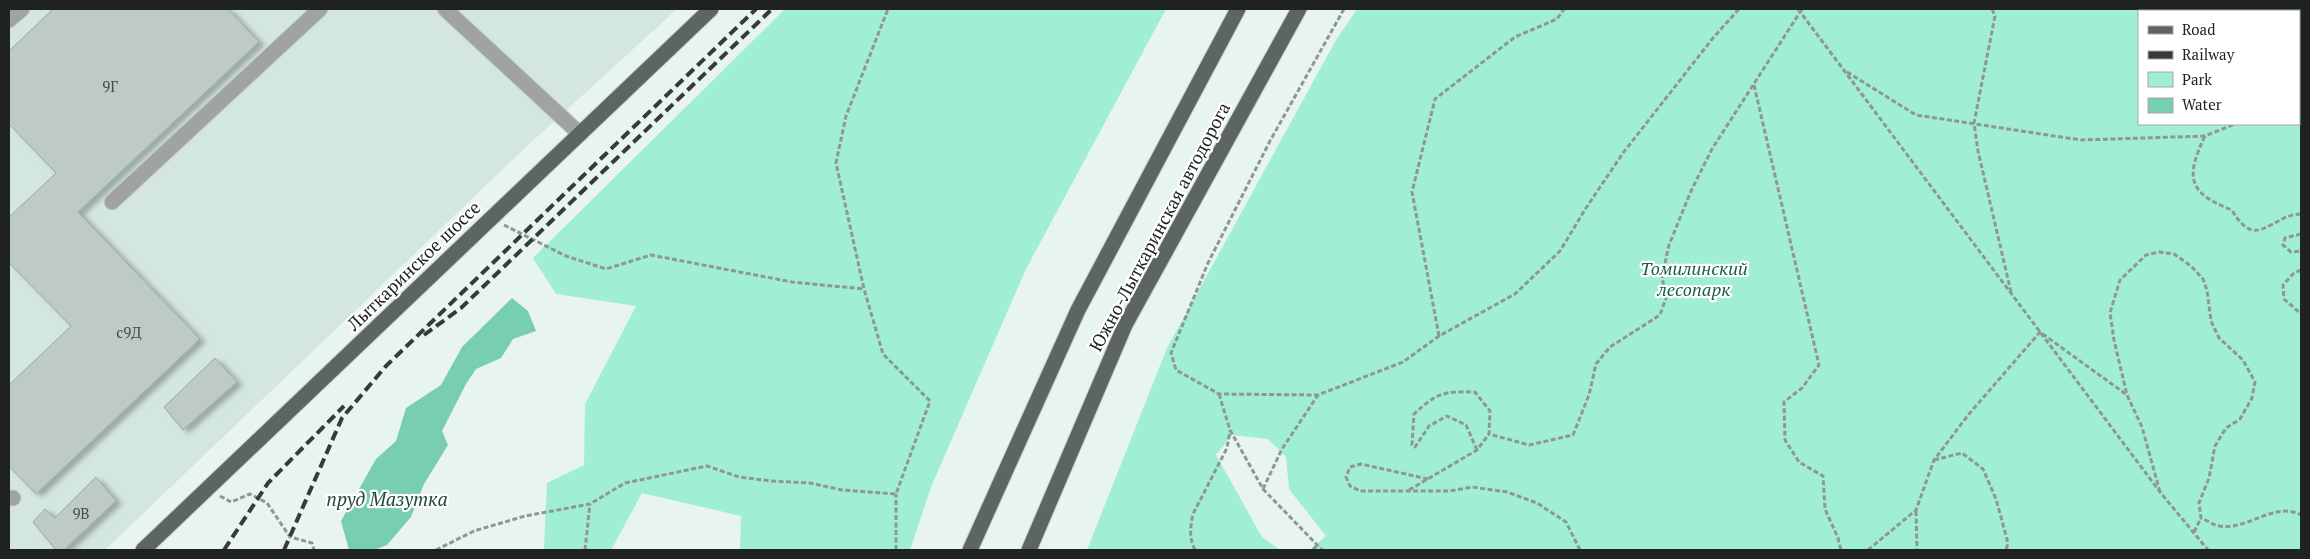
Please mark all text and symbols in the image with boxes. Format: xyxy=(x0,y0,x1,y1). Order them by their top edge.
legend xyxy=(2138,10,2300,125)
text: Road xyxy=(2182,19,2215,39)
text: Railway xyxy=(2182,44,2235,64)
text: Park xyxy=(2182,69,2212,89)
house number: 9Г xyxy=(102,76,118,96)
text: Water xyxy=(2182,94,2222,114)
street label: Южно-Лыткаринская автодорога xyxy=(1083,98,1235,355)
street label: Лыткаринское шоссе xyxy=(341,195,485,336)
park label: Томилинский лесопарк xyxy=(1640,256,1748,301)
house number: с9Д xyxy=(116,322,142,342)
water label: пруд Мазутка xyxy=(326,486,448,511)
house number: 9В xyxy=(72,503,90,523)

